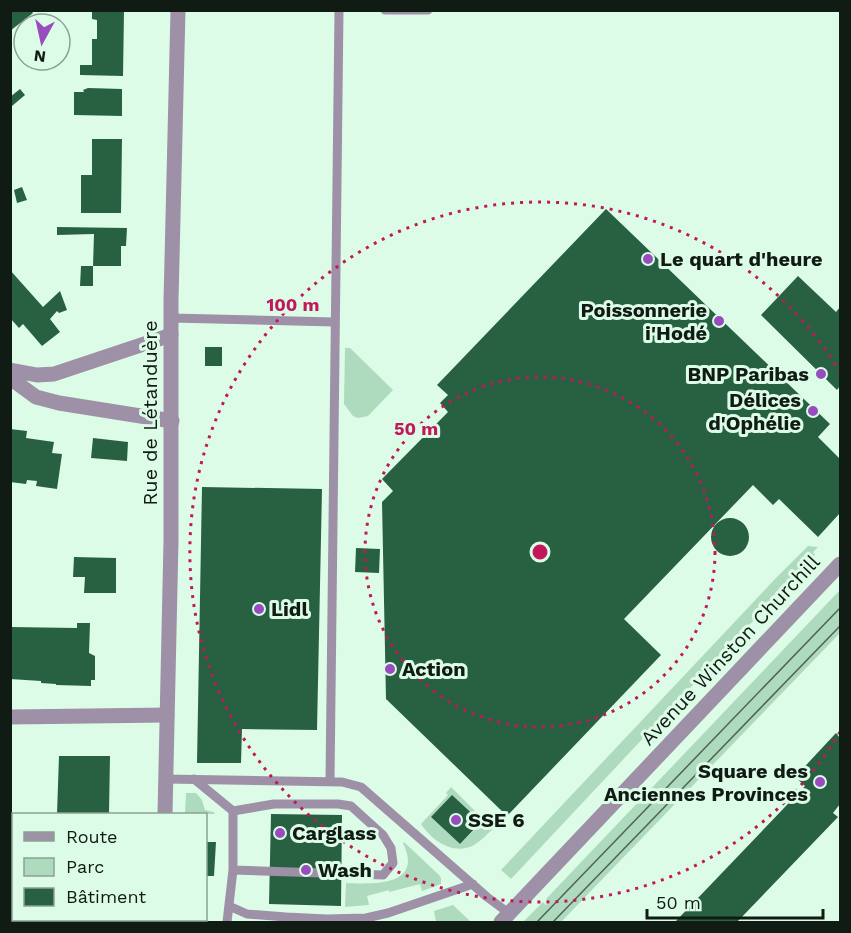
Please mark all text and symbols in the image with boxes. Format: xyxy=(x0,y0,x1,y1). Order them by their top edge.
north arrow xyxy=(12,12,72,72)
text: N xyxy=(33,46,47,67)
place label: Le quart d'heure xyxy=(660,247,823,271)
marker: Le quart d'heure xyxy=(641,252,655,266)
text: 100 m xyxy=(266,294,320,315)
place label: Poissonnerie i'Hodé xyxy=(581,298,707,345)
marker: Poissonnerie i'Hodé xyxy=(712,314,726,328)
street label: Rue de Létanduère xyxy=(138,320,162,506)
place label: BNP Paribas xyxy=(688,362,809,386)
marker: BNP Paribas xyxy=(814,367,828,381)
place label: Délices d'Ophélie xyxy=(708,388,801,435)
marker: Délices d'Ophélie xyxy=(806,404,820,418)
text: 50 m xyxy=(394,418,438,439)
centre of rings xyxy=(530,542,550,562)
street label: Avenue Winston Churchill xyxy=(635,550,825,750)
place label: Lidl xyxy=(271,597,308,621)
marker: Lidl xyxy=(252,602,266,616)
place label: Action xyxy=(402,657,466,681)
marker: Action xyxy=(383,662,397,676)
place label: Square des Anciennes Provinces xyxy=(604,759,808,806)
marker: Square des Anciennes Provinces xyxy=(813,775,827,789)
place label: SSE 6 xyxy=(468,808,524,832)
legend xyxy=(12,813,207,921)
marker: SSE 6 xyxy=(449,813,463,827)
place label: Carglass xyxy=(292,821,377,845)
text: Route xyxy=(66,826,118,847)
marker: Carglass xyxy=(273,826,287,840)
text: Parc xyxy=(66,856,104,877)
place label: Wash xyxy=(318,858,372,882)
marker: Wash xyxy=(299,863,313,877)
scale bar xyxy=(647,882,822,920)
text: Bâtiment xyxy=(66,886,146,907)
text: 50 m xyxy=(656,892,701,913)

